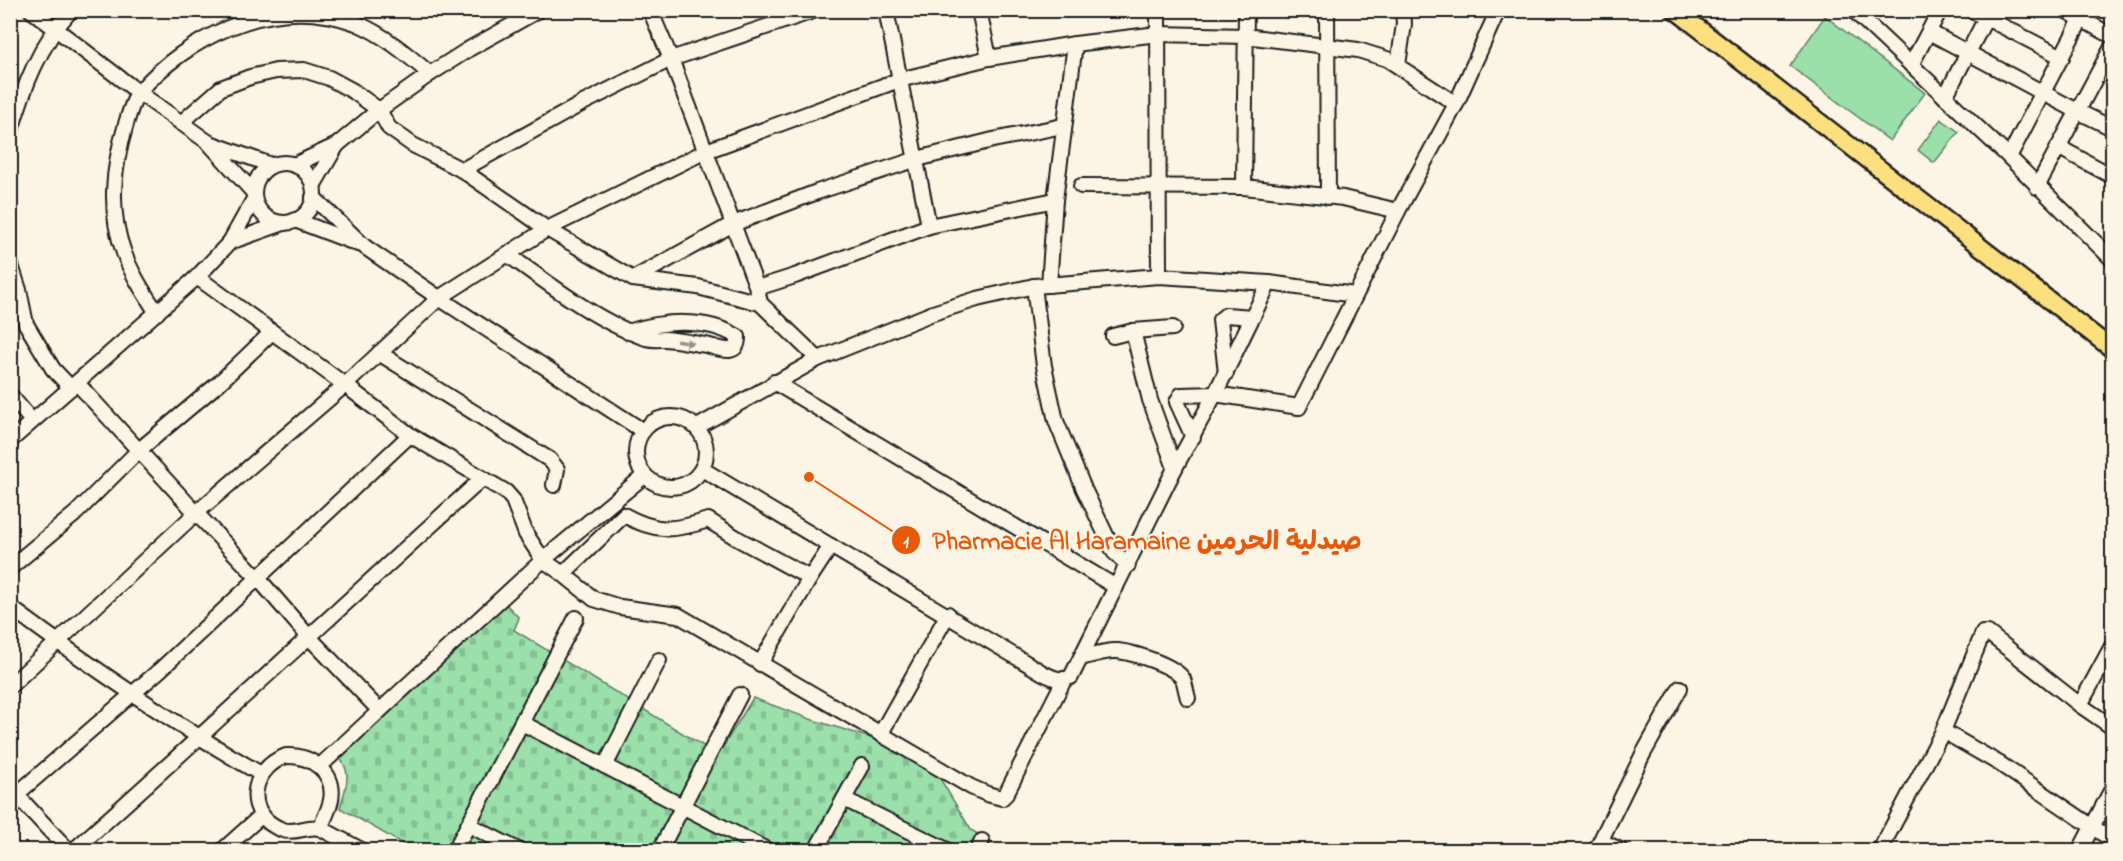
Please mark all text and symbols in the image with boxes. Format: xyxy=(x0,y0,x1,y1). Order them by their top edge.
one-way arrow xyxy=(675,337,694,346)
callout: Pharmacie Al Haramaine صيدلية الحرمين xyxy=(891,518,1374,562)
text: Pharmacie Al Haramaine صيدلية الحرمين xyxy=(932,524,1362,562)
text: 1 xyxy=(903,530,909,556)

